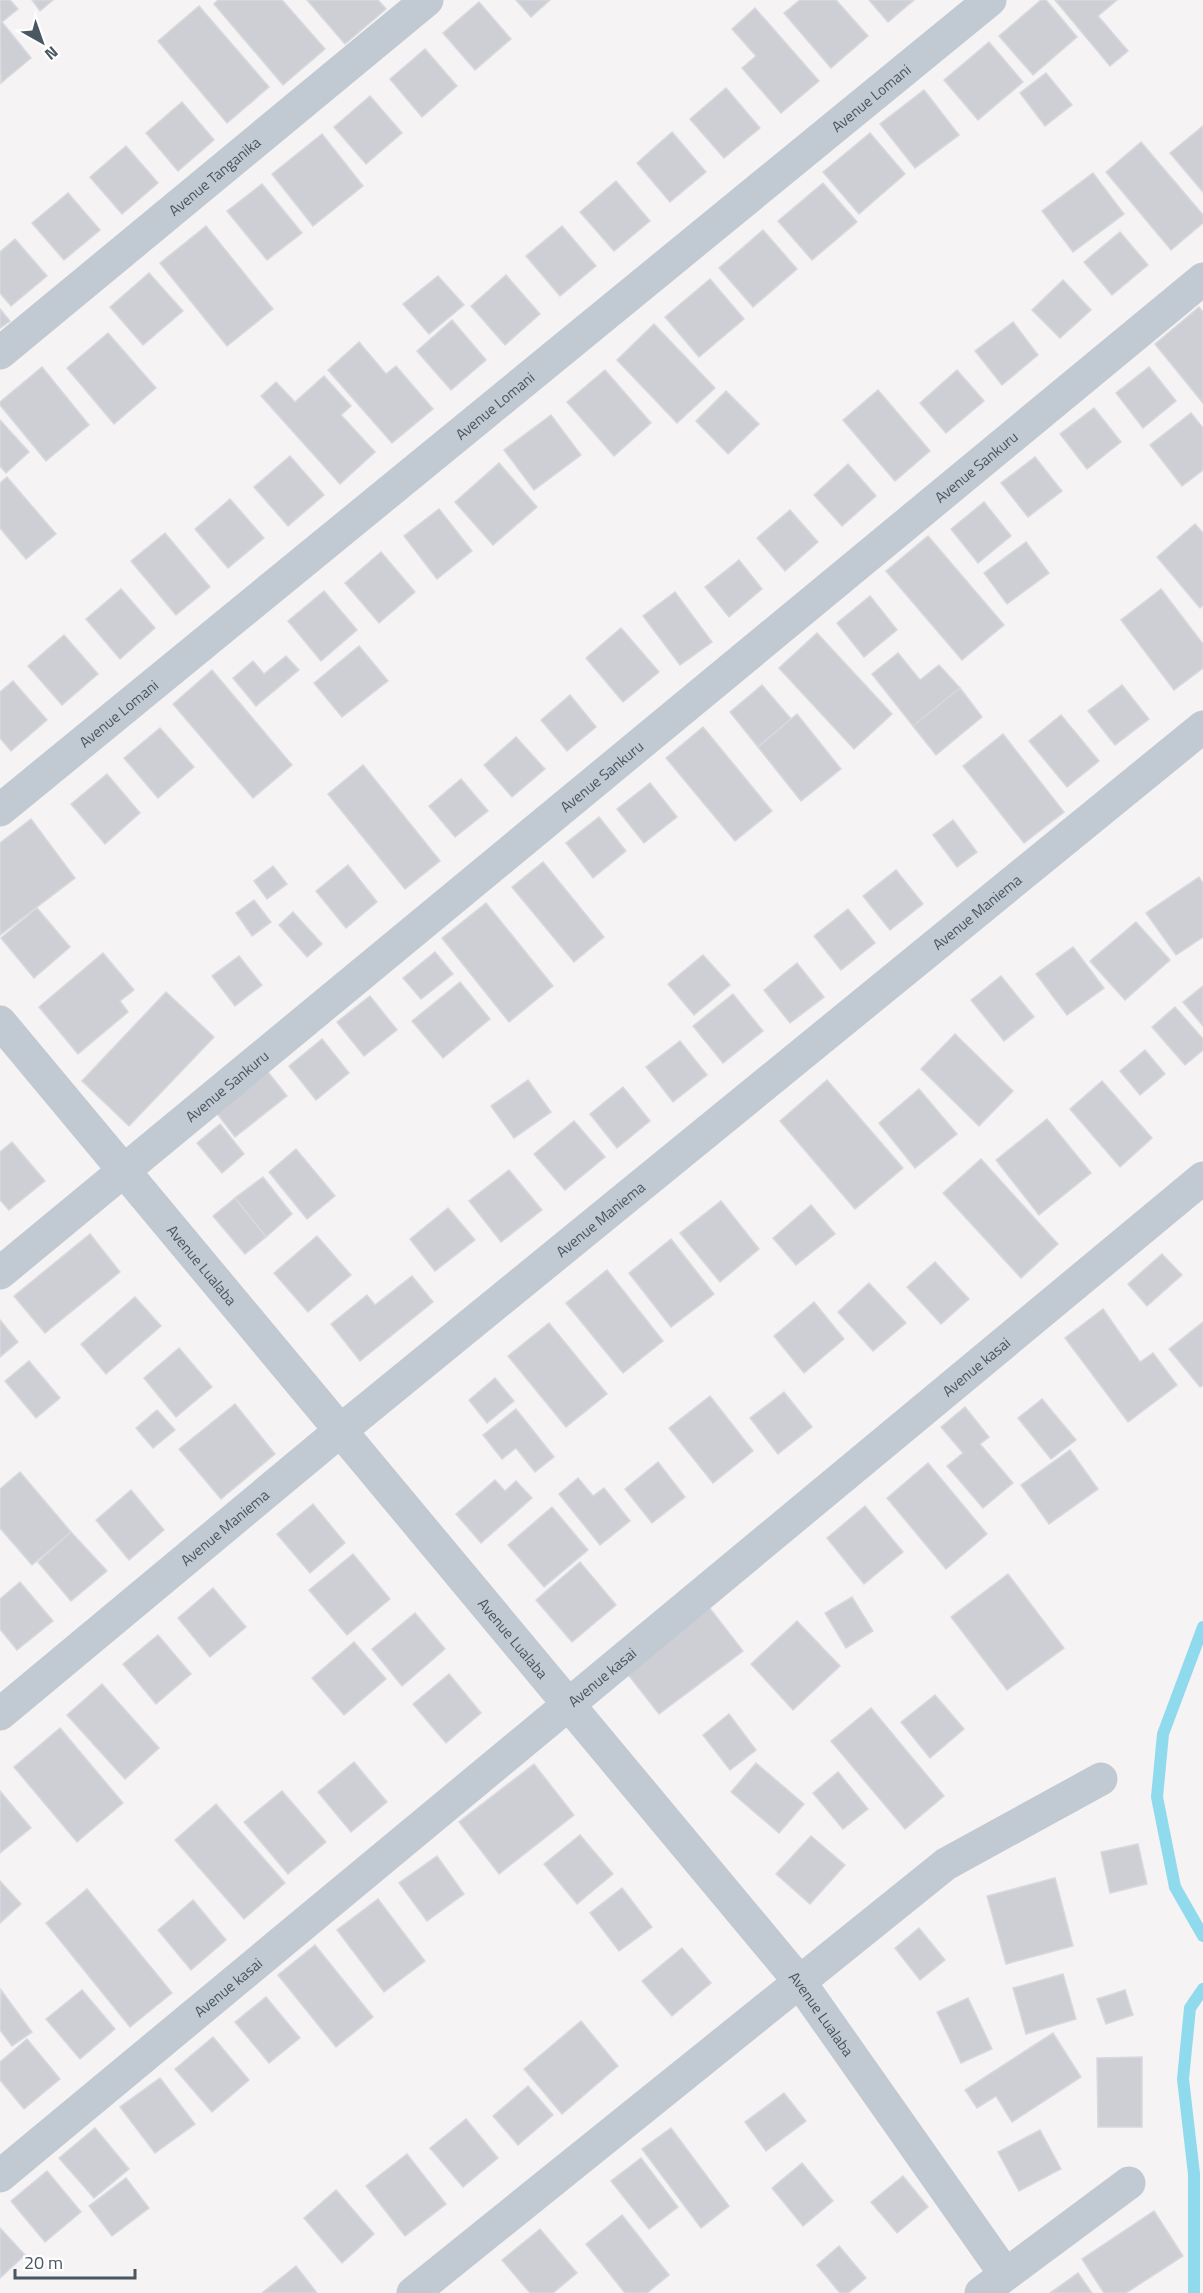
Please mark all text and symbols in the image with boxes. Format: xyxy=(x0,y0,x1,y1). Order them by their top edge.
north arrow xyxy=(12,12,72,72)
text: N xyxy=(40,41,64,66)
street label: Avenue Lomani xyxy=(826,58,915,137)
street label: Avenue Tanganika xyxy=(163,130,266,221)
street label: Avenue Lomani xyxy=(450,366,539,445)
street label: Avenue Sankuru xyxy=(929,425,1023,508)
street label: Avenue Lomani xyxy=(74,674,163,753)
street label: Avenue Sankuru xyxy=(555,735,648,818)
street label: Avenue Maniema xyxy=(927,868,1027,955)
street label: Avenue Sankuru xyxy=(180,1044,273,1127)
street label: Avenue Maniema xyxy=(550,1175,650,1262)
street label: Avenue Lualaba xyxy=(162,1219,243,1311)
street label: Avenue kasai xyxy=(937,1331,1015,1402)
street label: Avenue Maniema xyxy=(175,1483,274,1571)
street label: Avenue Lualaba xyxy=(473,1593,554,1684)
street label: Avenue kasai xyxy=(563,1641,641,1712)
street label: Avenue kasai xyxy=(189,1952,267,2022)
street label: Avenue Lualaba xyxy=(784,1966,860,2061)
scale bar xyxy=(15,2242,135,2280)
text: 20 m xyxy=(24,2249,63,2276)

